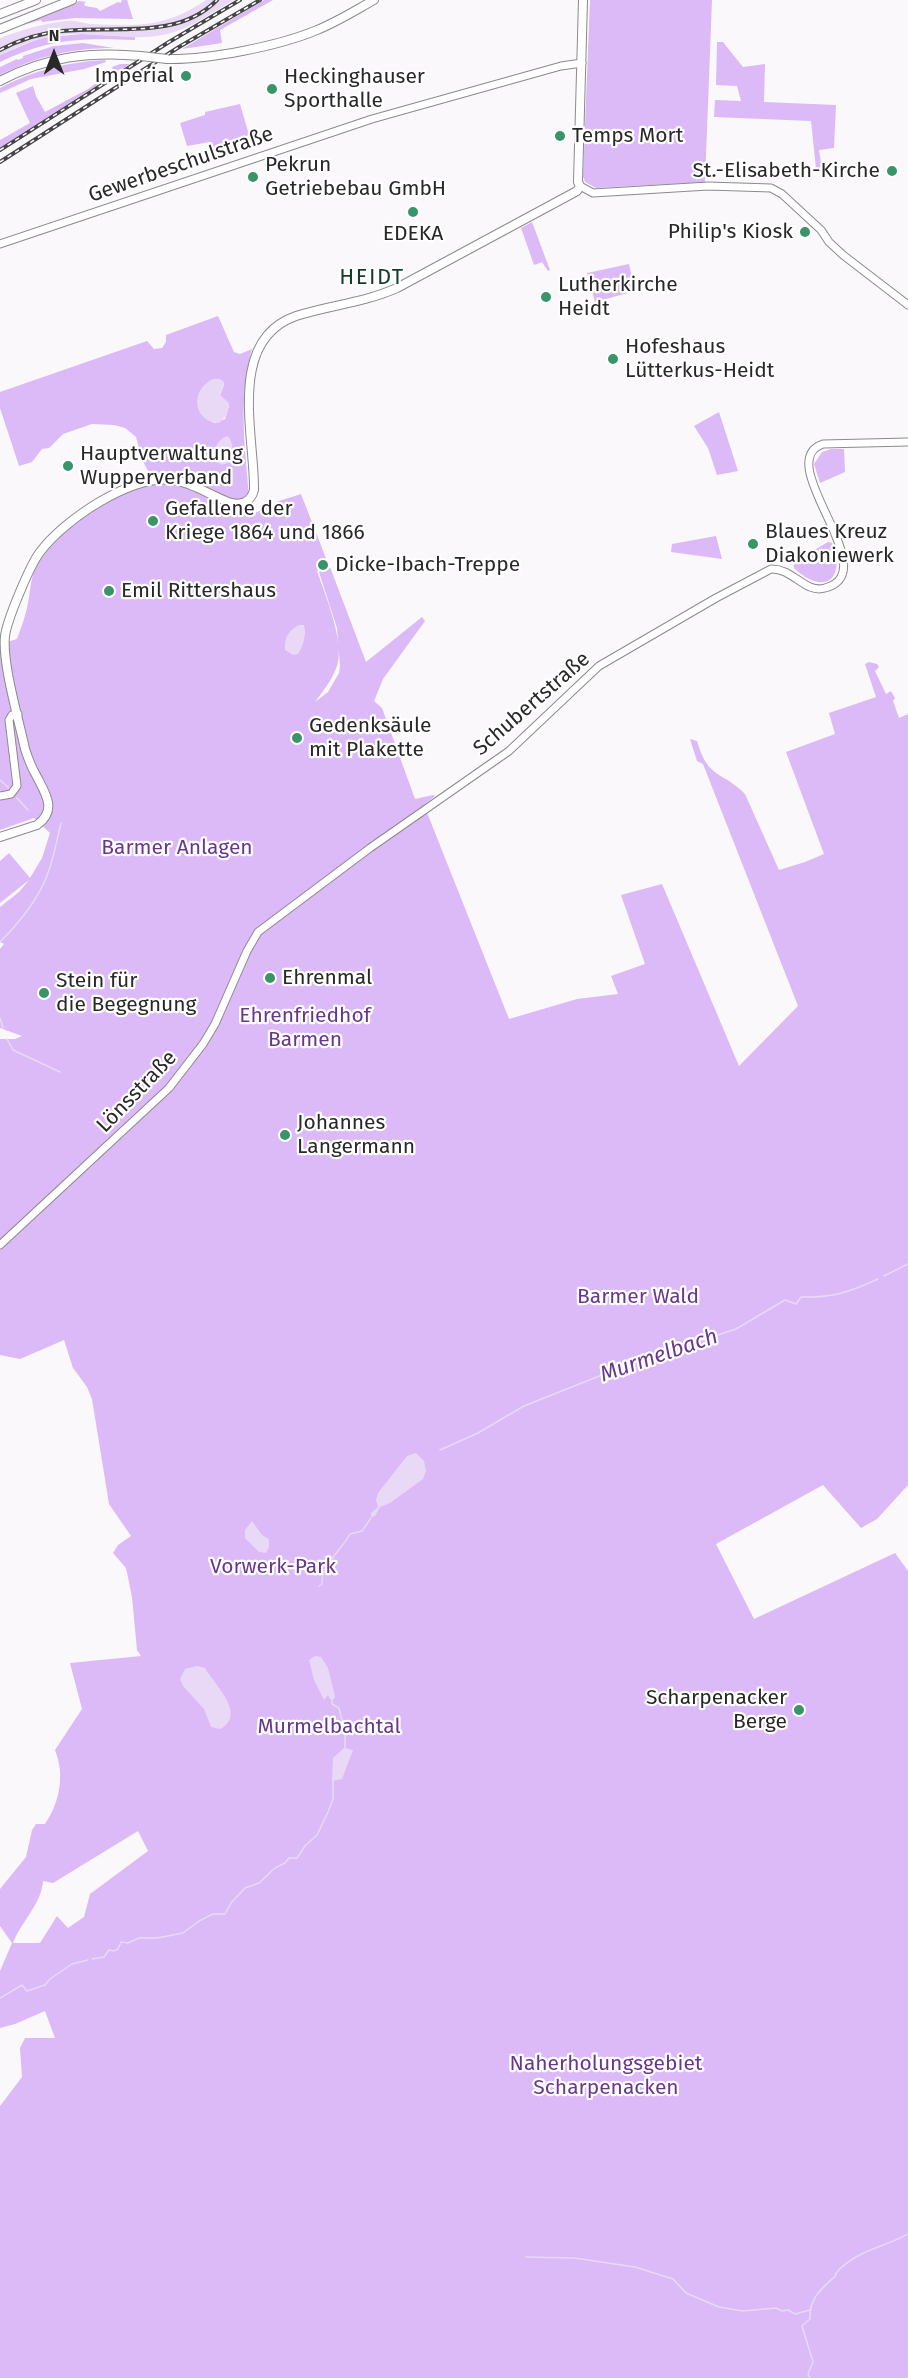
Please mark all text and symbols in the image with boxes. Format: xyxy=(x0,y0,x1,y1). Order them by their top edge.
north arrow xyxy=(24,24,84,84)
text: N xyxy=(49,26,59,45)
place label: Imperial xyxy=(94,63,174,89)
place label: Heckinghauser Sporthalle xyxy=(284,64,425,114)
marker: Imperial xyxy=(179,69,193,83)
marker: Heckinghauser Sporthalle xyxy=(265,82,279,96)
street label: Gewerbeschulstraße xyxy=(85,122,277,208)
place label: Temps Mort xyxy=(572,123,683,149)
marker: Temps Mort xyxy=(553,129,567,143)
place label: Pekrun Getriebebau GmbH xyxy=(265,152,446,202)
place label: St.-Elisabeth-Kirche xyxy=(692,158,880,184)
marker: St.-Elisabeth-Kirche xyxy=(885,164,899,178)
marker: Pekrun Getriebebau GmbH xyxy=(246,170,260,184)
marker: EDEKA xyxy=(406,205,420,219)
place label: Philip's Kiosk xyxy=(668,219,793,245)
place label: EDEKA xyxy=(383,221,443,247)
marker: Philip's Kiosk xyxy=(798,225,812,239)
district label: HEIDT xyxy=(339,265,405,291)
place label: Lutherkirche Heidt xyxy=(558,272,678,322)
marker: Lutherkirche Heidt xyxy=(539,290,553,304)
place label: Hofeshaus Lütterkus-Heidt xyxy=(625,334,774,384)
marker: Hofeshaus Lütterkus-Heidt xyxy=(606,352,620,366)
place label: Hauptverwaltung Wupperverband xyxy=(80,441,243,491)
marker: Hauptverwaltung Wupperverband xyxy=(61,459,75,473)
place label: Gefallene der Kriege 1864 und 1866 xyxy=(165,496,365,546)
marker: Gefallene der Kriege 1864 und 1866 xyxy=(146,514,160,528)
place label: Blaues Kreuz Diakoniewerk xyxy=(765,519,894,569)
marker: Blaues Kreuz Diakoniewerk xyxy=(746,537,760,551)
place label: Dicke-Ibach-Treppe xyxy=(335,552,520,578)
marker: Dicke-Ibach-Treppe xyxy=(316,558,330,572)
place label: Emil Rittershaus xyxy=(121,578,276,604)
marker: Emil Rittershaus xyxy=(102,584,116,598)
street label: Schubertstraße xyxy=(469,647,595,761)
place label: Gedenksäule mit Plakette xyxy=(309,713,431,763)
marker: Gedenksäule mit Plakette xyxy=(290,731,304,745)
park label: Barmer Anlagen xyxy=(101,835,253,861)
place label: Ehrenmal xyxy=(282,965,372,991)
place label: Stein für die Begegnung xyxy=(56,968,196,1018)
marker: Ehrenmal xyxy=(263,971,277,985)
marker: Stein für die Begegnung xyxy=(37,986,51,1000)
park label: Ehrenfriedhof Barmen xyxy=(239,1003,371,1053)
street label: Lönsstraße xyxy=(92,1046,182,1138)
place label: Johannes Langermann xyxy=(297,1110,415,1160)
marker: Johannes Langermann xyxy=(278,1128,292,1142)
park label: Barmer Wald xyxy=(577,1284,699,1310)
water label: Murmelbach xyxy=(597,1324,721,1388)
park label: Vorwerk-Park xyxy=(210,1554,336,1580)
place label: Scharpenacker Berge xyxy=(646,1685,787,1735)
marker: Scharpenacker Berge xyxy=(792,1703,806,1717)
park label: Murmelbachtal xyxy=(257,1714,401,1740)
park label: Naherholungsgebiet Scharpenacken xyxy=(510,2051,702,2101)

